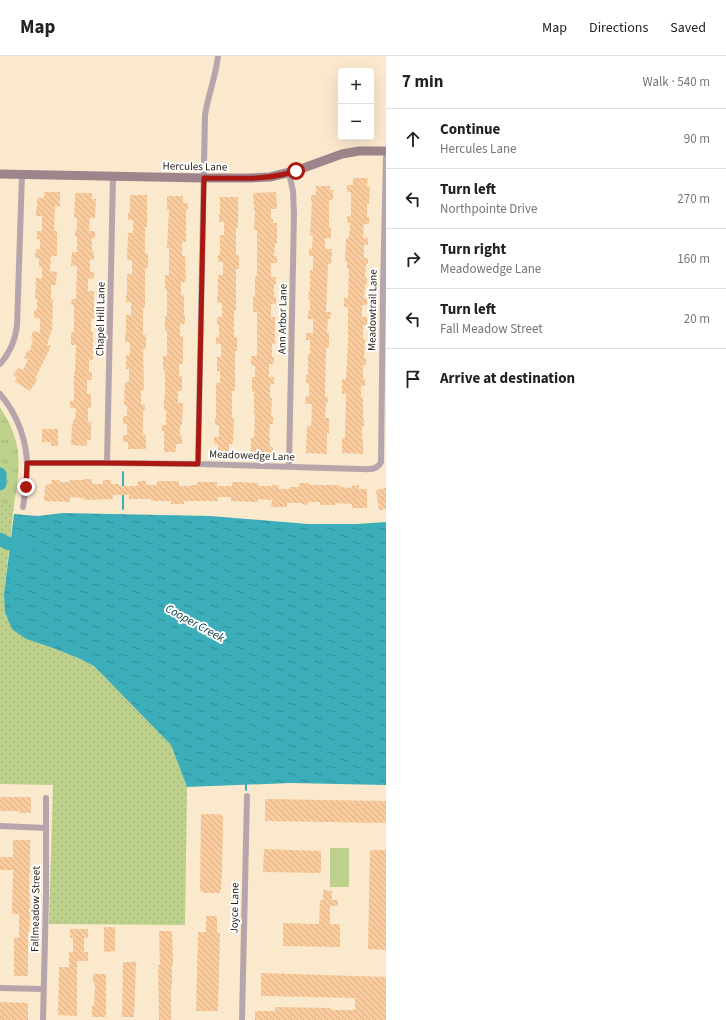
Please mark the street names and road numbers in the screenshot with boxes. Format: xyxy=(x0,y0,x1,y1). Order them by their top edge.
street label: Hercules Lane xyxy=(162,158,228,175)
street label: Meadowtrail Lane xyxy=(364,269,381,351)
street label: Chapel Hill Lane xyxy=(92,281,109,356)
street label: Ann Arbor Lane xyxy=(274,283,291,354)
street label: Meadowedge Lane xyxy=(209,447,296,465)
street label: Fallmeadow Street xyxy=(27,866,44,952)
street label: Joyce Lane xyxy=(227,882,242,934)

